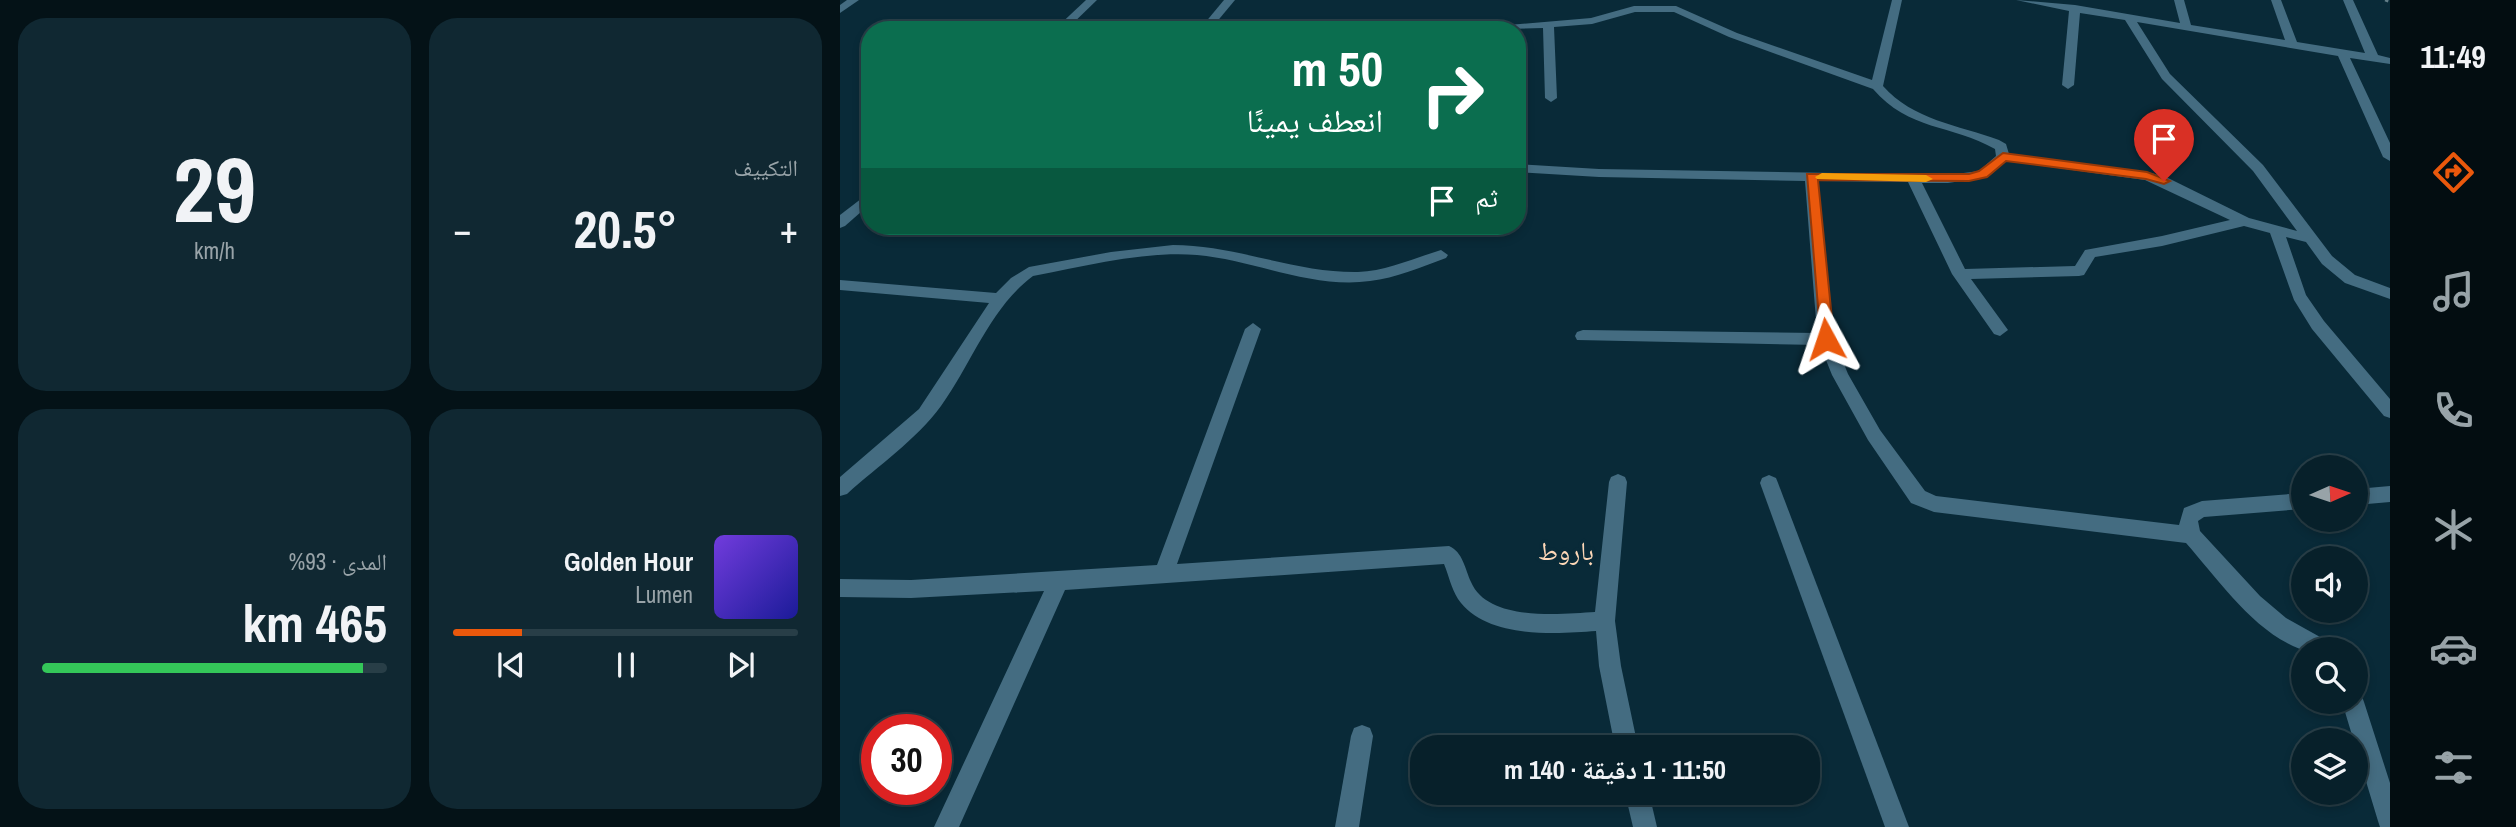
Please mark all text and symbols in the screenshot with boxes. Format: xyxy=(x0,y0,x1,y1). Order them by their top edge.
text: 50 m xyxy=(1291,35,1383,101)
text: 11:49 xyxy=(2420,35,2486,78)
icon: right xyxy=(1407,49,1498,140)
text: انعطف يمينًا xyxy=(1247,99,1383,142)
pin xyxy=(2134,109,2194,181)
icon: arrive xyxy=(2145,120,2183,158)
text: 29 xyxy=(173,128,256,250)
icon: directions xyxy=(2429,148,2478,197)
text: التكييف xyxy=(733,152,798,183)
text: ثم xyxy=(1475,180,1498,215)
icon: arrive xyxy=(1423,182,1461,220)
text: 20.5° xyxy=(574,194,677,264)
text: − xyxy=(453,204,471,255)
text: + xyxy=(780,204,798,255)
text: km/h xyxy=(194,235,235,266)
icon: music xyxy=(2429,267,2478,316)
position arrow xyxy=(1789,302,1863,376)
icon: phone xyxy=(2429,386,2478,435)
north arrow xyxy=(2291,455,2368,532)
map controls xyxy=(2291,455,2368,805)
icon: climate xyxy=(2429,505,2478,554)
district label: باروط xyxy=(1538,533,1594,568)
text: Golden Hour xyxy=(564,544,693,579)
text: المدى · 93% xyxy=(289,546,387,577)
button: sound xyxy=(2291,546,2368,623)
text: Lumen xyxy=(635,579,693,610)
text: 465 km xyxy=(242,588,387,658)
icon: car xyxy=(2429,624,2478,673)
button: search xyxy=(2291,637,2368,714)
icon: previous xyxy=(492,646,530,684)
icon: pause xyxy=(607,646,645,684)
icon: next xyxy=(722,646,760,684)
speed limit sign: 30 xyxy=(861,714,952,805)
button: layers xyxy=(2291,728,2368,805)
icon: filters xyxy=(2429,743,2478,792)
text: 11:50 · 1 دقيقة · 140 m xyxy=(1504,752,1726,787)

